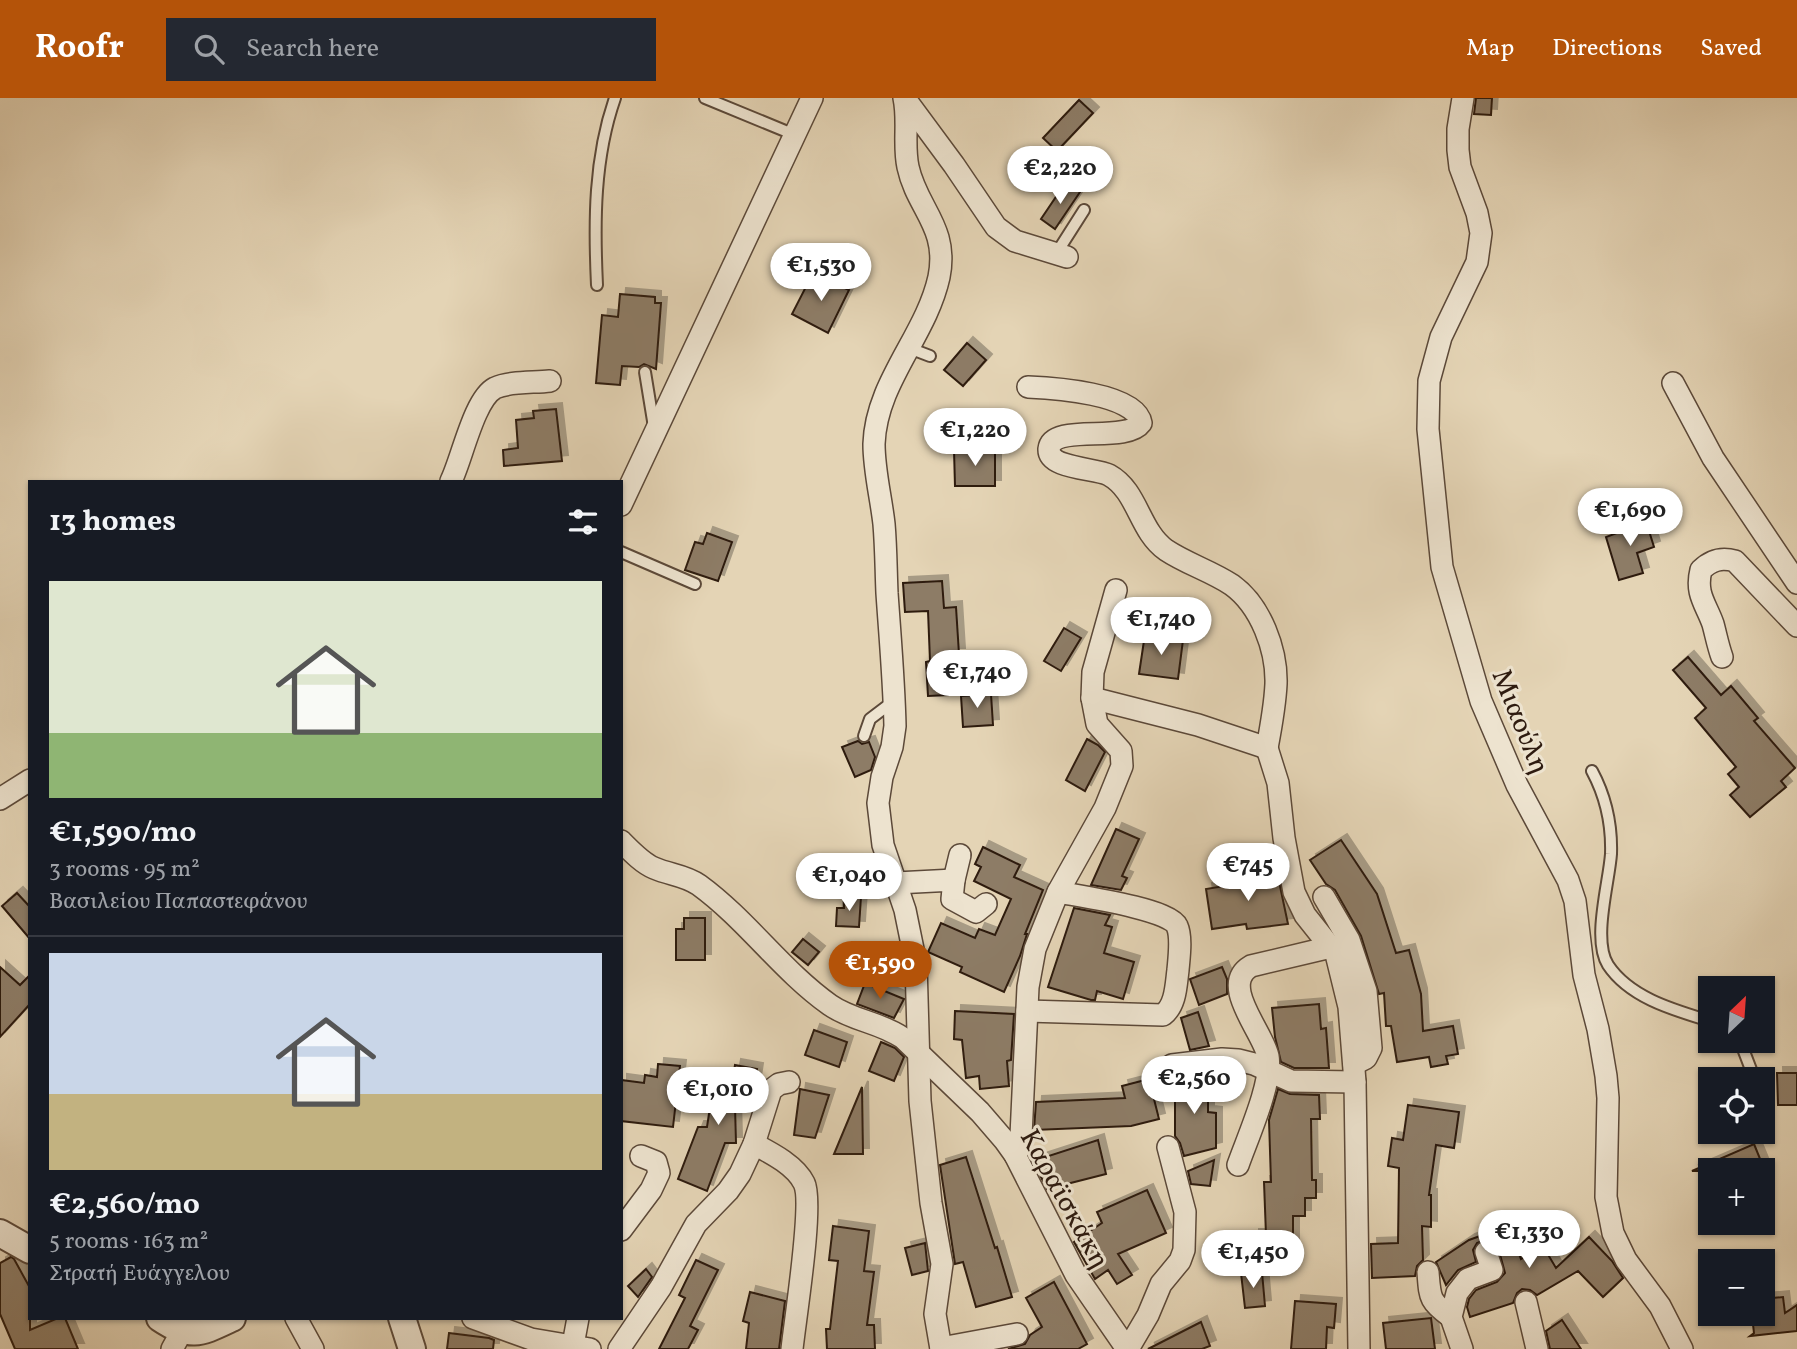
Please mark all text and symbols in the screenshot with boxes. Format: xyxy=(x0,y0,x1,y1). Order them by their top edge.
search box xyxy=(166,18,656,81)
text: Roofr xyxy=(35,26,124,72)
icon: search xyxy=(190,30,228,68)
text: Search here xyxy=(246,31,379,67)
text: Map xyxy=(1466,32,1514,66)
text: Directions xyxy=(1552,32,1662,66)
text: Saved xyxy=(1700,32,1762,66)
pin: €2,220 xyxy=(1003,146,1117,206)
text: €2,220 xyxy=(1023,153,1097,185)
pin: €1,530 xyxy=(764,244,878,303)
text: €1,530 xyxy=(786,250,856,282)
pin: €1,220 xyxy=(918,408,1032,468)
text: €1,220 xyxy=(940,415,1010,447)
pin: €1,690 xyxy=(1573,489,1687,548)
text: €1,690 xyxy=(1594,495,1666,527)
text: 13 homes xyxy=(49,501,176,543)
icon: filters xyxy=(564,503,602,541)
pin: €1,740 xyxy=(1104,598,1218,657)
text: €1,740 xyxy=(1127,604,1195,636)
icon: home xyxy=(263,627,389,753)
pin: €1,740 xyxy=(920,650,1034,710)
text: €1,740 xyxy=(943,657,1011,689)
street label: Μιαούλη xyxy=(1481,664,1558,780)
text: €1,590/mo xyxy=(49,812,196,854)
pin: €745 xyxy=(1207,844,1289,903)
text: €745 xyxy=(1223,850,1273,882)
text: 3 rooms · 95 m² xyxy=(49,854,200,886)
pin: €1,040 xyxy=(792,854,906,913)
text: €1,040 xyxy=(812,860,886,892)
text: Βασιλείου Παπαστεφάνου xyxy=(49,886,307,918)
pin: €1,590 xyxy=(823,942,937,1001)
text: €1,590 xyxy=(845,948,915,980)
north arrow xyxy=(1698,976,1774,1054)
map controls xyxy=(1698,976,1775,1326)
icon: home xyxy=(263,999,389,1125)
pin: €2,560 xyxy=(1137,1056,1251,1116)
text: €2,560 xyxy=(1157,1063,1231,1095)
button: locate xyxy=(1698,1067,1775,1144)
pin: €1,010 xyxy=(661,1068,775,1127)
text: €1,010 xyxy=(683,1074,753,1106)
street label: Καραϊσκάκη xyxy=(1009,1122,1118,1276)
button: + xyxy=(1698,1158,1775,1235)
text: €2,560/mo xyxy=(49,1184,200,1226)
pin: €1,330 xyxy=(1472,1210,1586,1270)
text: €1,330 xyxy=(1494,1217,1564,1249)
text: 5 rooms · 163 m² xyxy=(49,1226,208,1258)
pin: €1,450 xyxy=(1196,1230,1310,1290)
text: €1,450 xyxy=(1217,1237,1289,1269)
button: − xyxy=(1698,1249,1775,1326)
text: Στρατή Ευάγγελου xyxy=(49,1258,230,1290)

